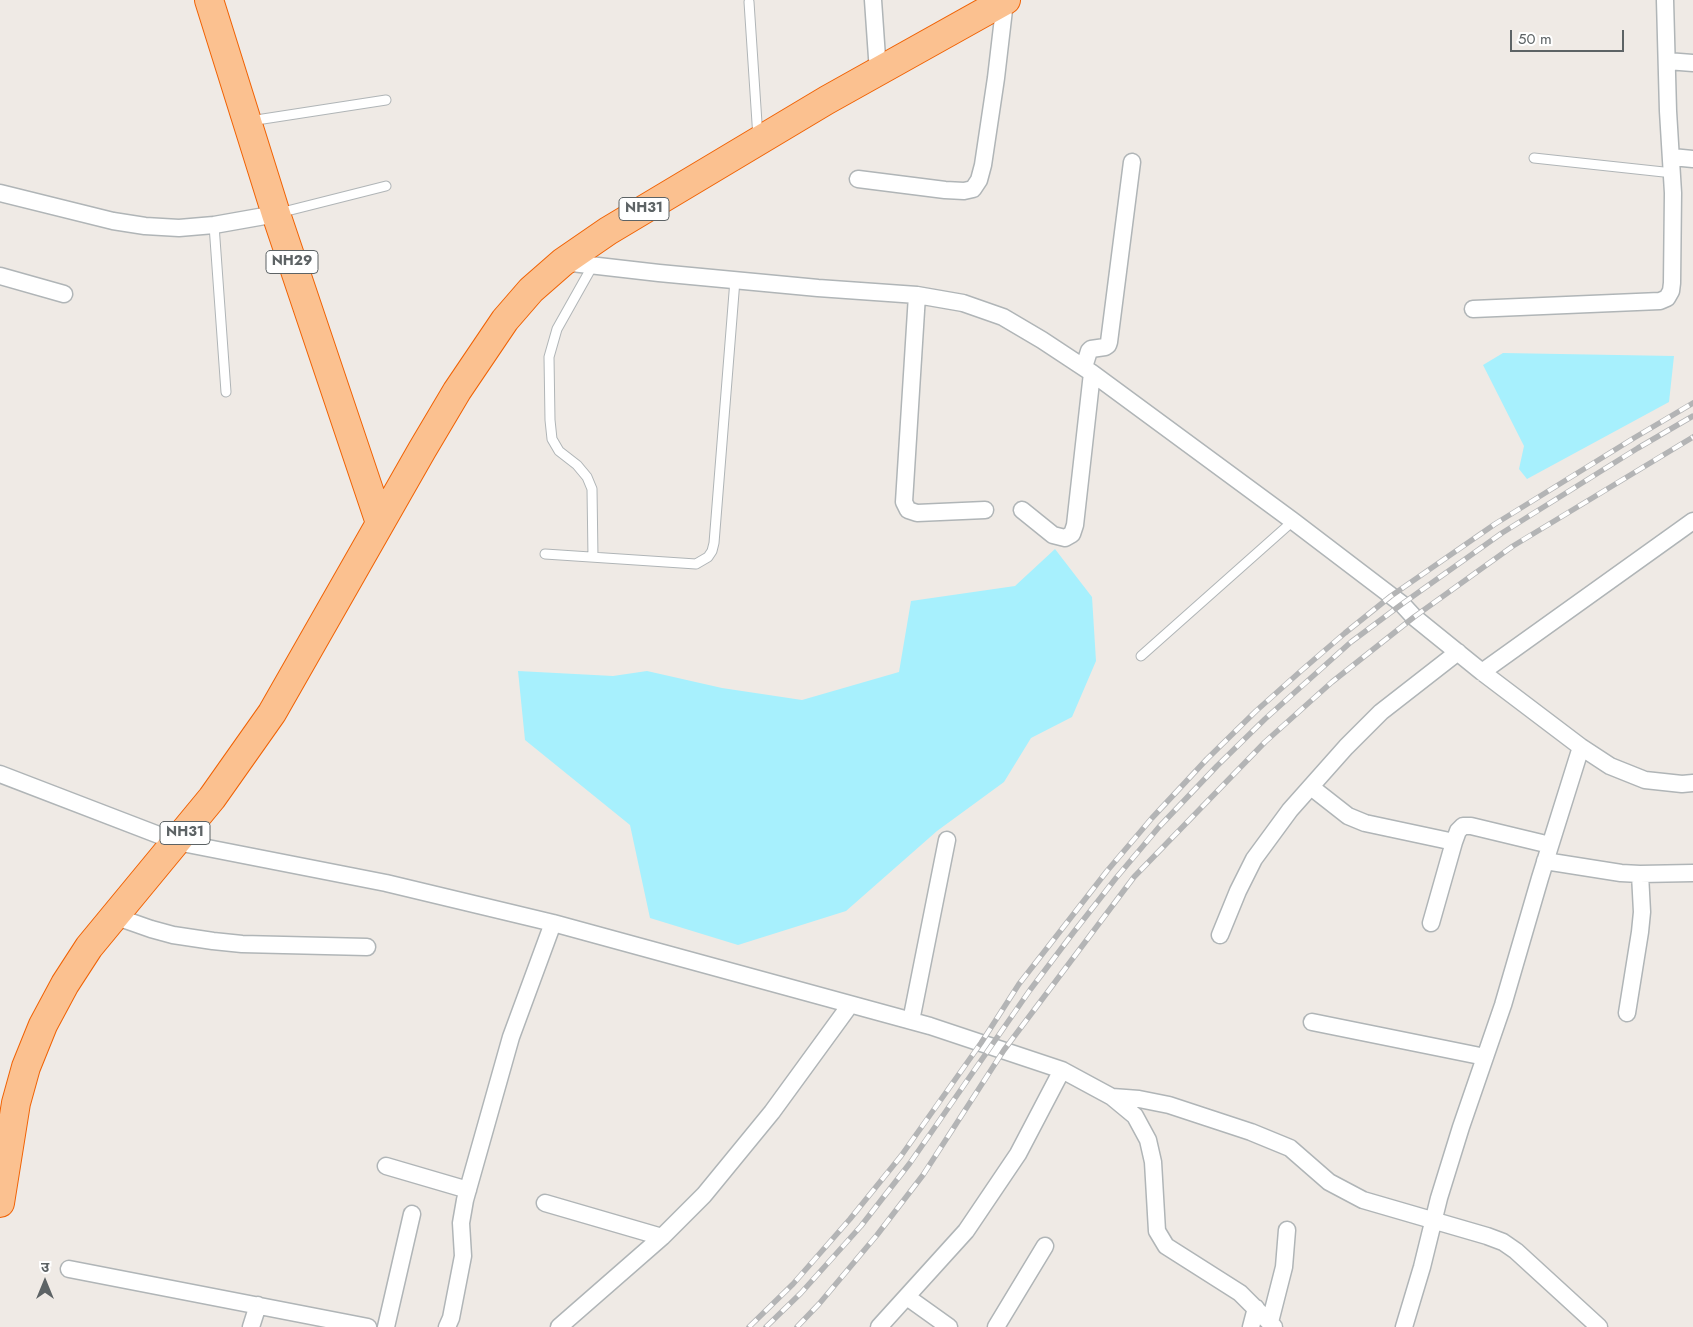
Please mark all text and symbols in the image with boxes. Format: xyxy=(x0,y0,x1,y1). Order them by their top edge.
scale bar xyxy=(1513,20,1627,52)
text: 50 m xyxy=(1518,28,1552,50)
road number: NH31 xyxy=(619,198,669,220)
road number: NH29 xyxy=(266,250,318,274)
road number: NH31 xyxy=(160,821,210,844)
north arrow xyxy=(20,1257,70,1307)
text: उ xyxy=(41,1257,49,1277)

